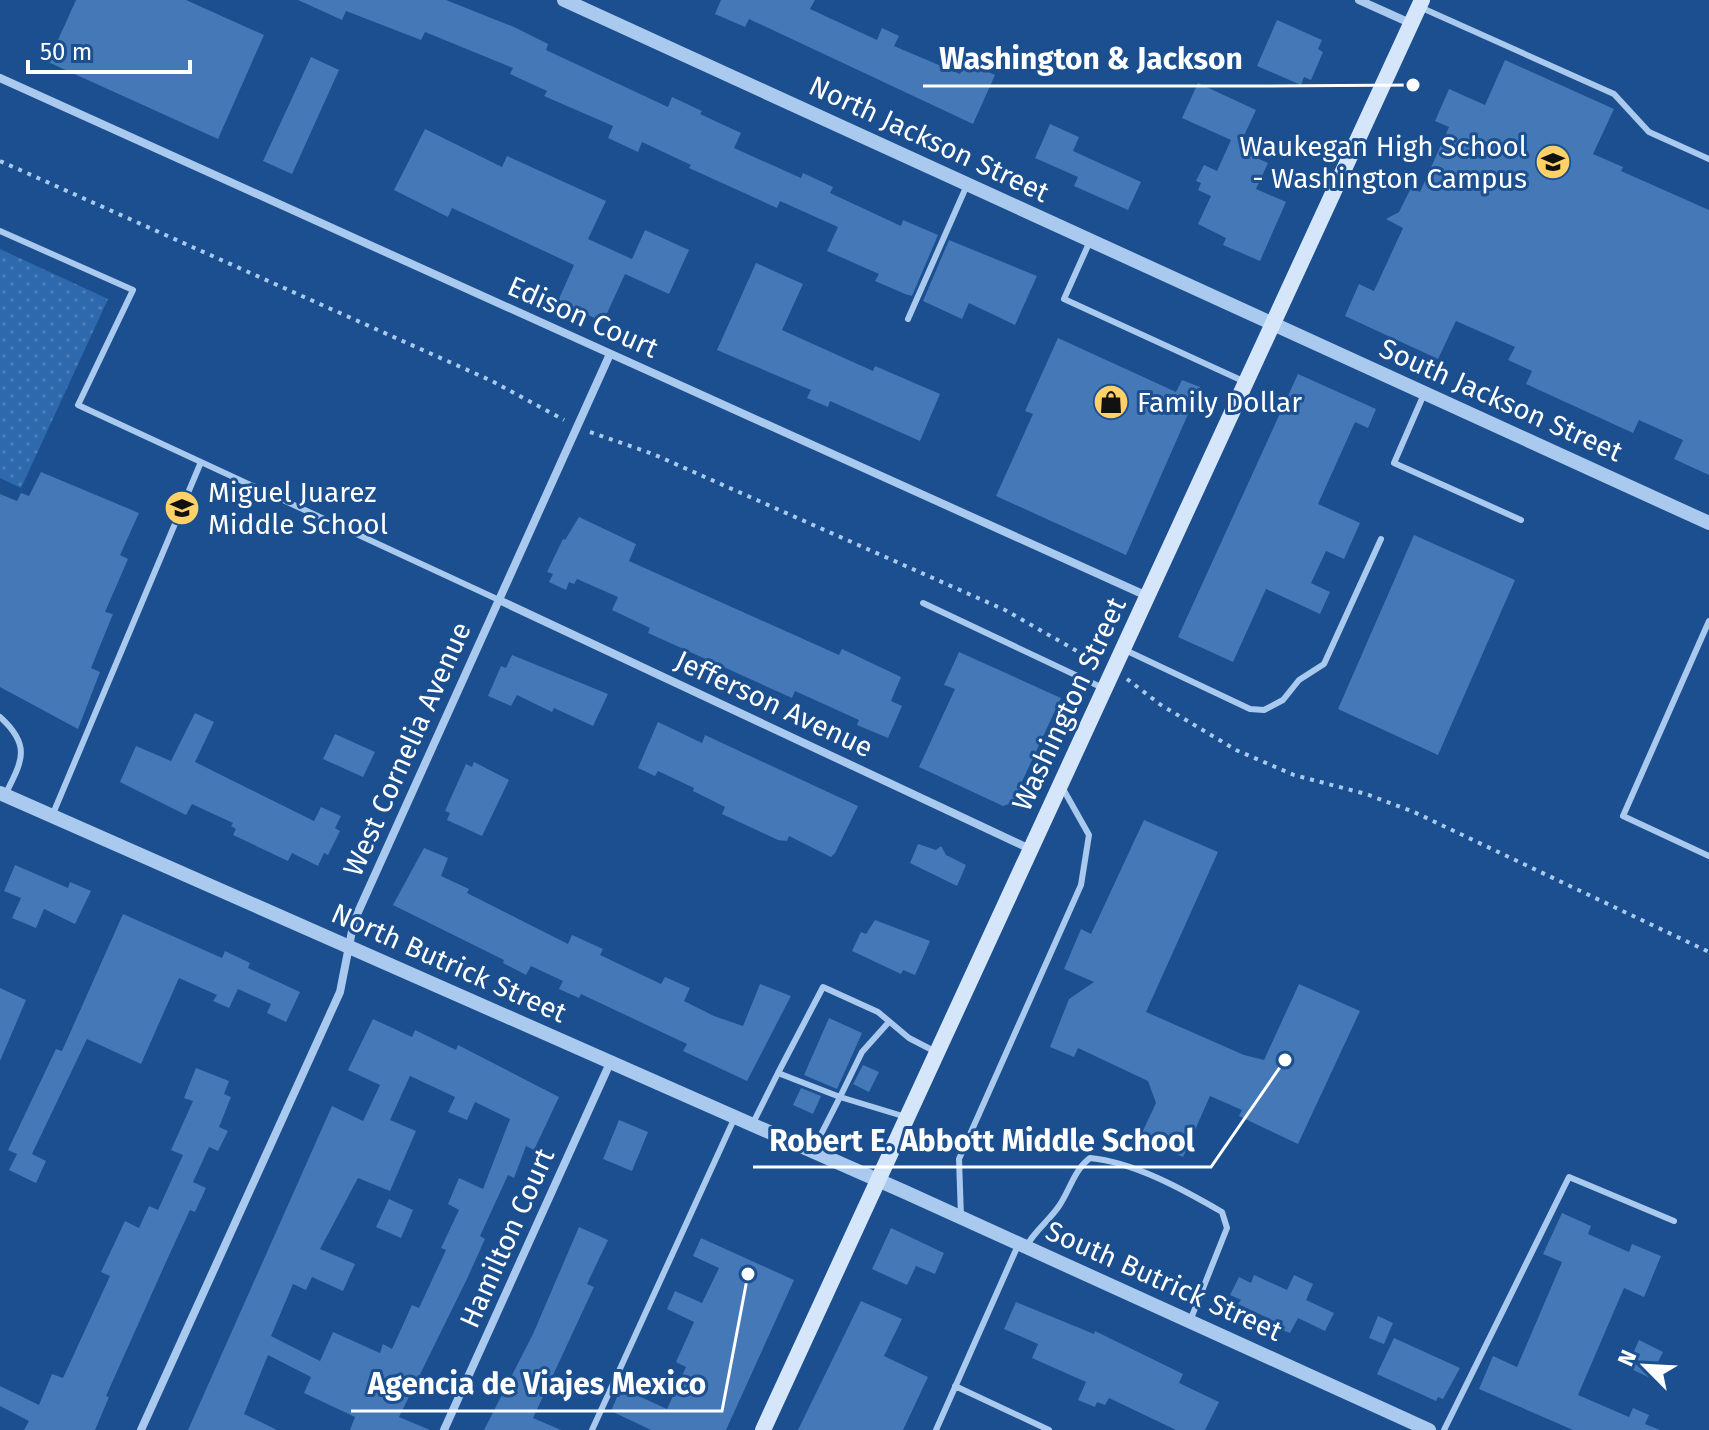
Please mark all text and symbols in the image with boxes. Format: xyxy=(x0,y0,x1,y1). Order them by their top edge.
scale bar xyxy=(28,24,190,74)
callout: Washington & Jackson xyxy=(923,32,1258,86)
text: 50 m xyxy=(40,38,92,66)
text: Washington & Jackson xyxy=(939,41,1243,77)
street label: North Jackson Street xyxy=(804,69,1055,209)
place label: Waukegan High School - Washington Campus xyxy=(1239,130,1527,195)
school or university icon: Waukegan High School - Washington Campus xyxy=(1534,143,1572,181)
street label: Edison Court xyxy=(503,269,664,365)
street label: South Jackson Street xyxy=(1374,332,1628,469)
shop icon: Family Dollar xyxy=(1092,383,1130,421)
place label: Family Dollar xyxy=(1137,386,1302,419)
place label: Miguel Juarez Middle School xyxy=(208,476,388,541)
school or university icon: Miguel Juarez Middle School xyxy=(163,489,201,527)
street label: Washington Street xyxy=(1005,591,1133,816)
street label: West Cornelia Avenue xyxy=(336,617,478,881)
street label: Jefferson Avenue xyxy=(670,644,878,764)
street label: North Butrick Street xyxy=(327,896,572,1030)
callout: Robert E. Abbott Middle School xyxy=(753,1113,1211,1167)
text: Robert E. Abbott Middle School xyxy=(769,1123,1195,1159)
street label: Hamilton Court xyxy=(453,1142,562,1333)
street label: South Butrick Street xyxy=(1041,1214,1288,1348)
north arrow xyxy=(1605,1326,1685,1406)
text: N xyxy=(1612,1346,1642,1370)
callout: Agencia de Viajes Mexico xyxy=(351,1357,722,1411)
text: Agencia de Viajes Mexico xyxy=(367,1366,706,1402)

